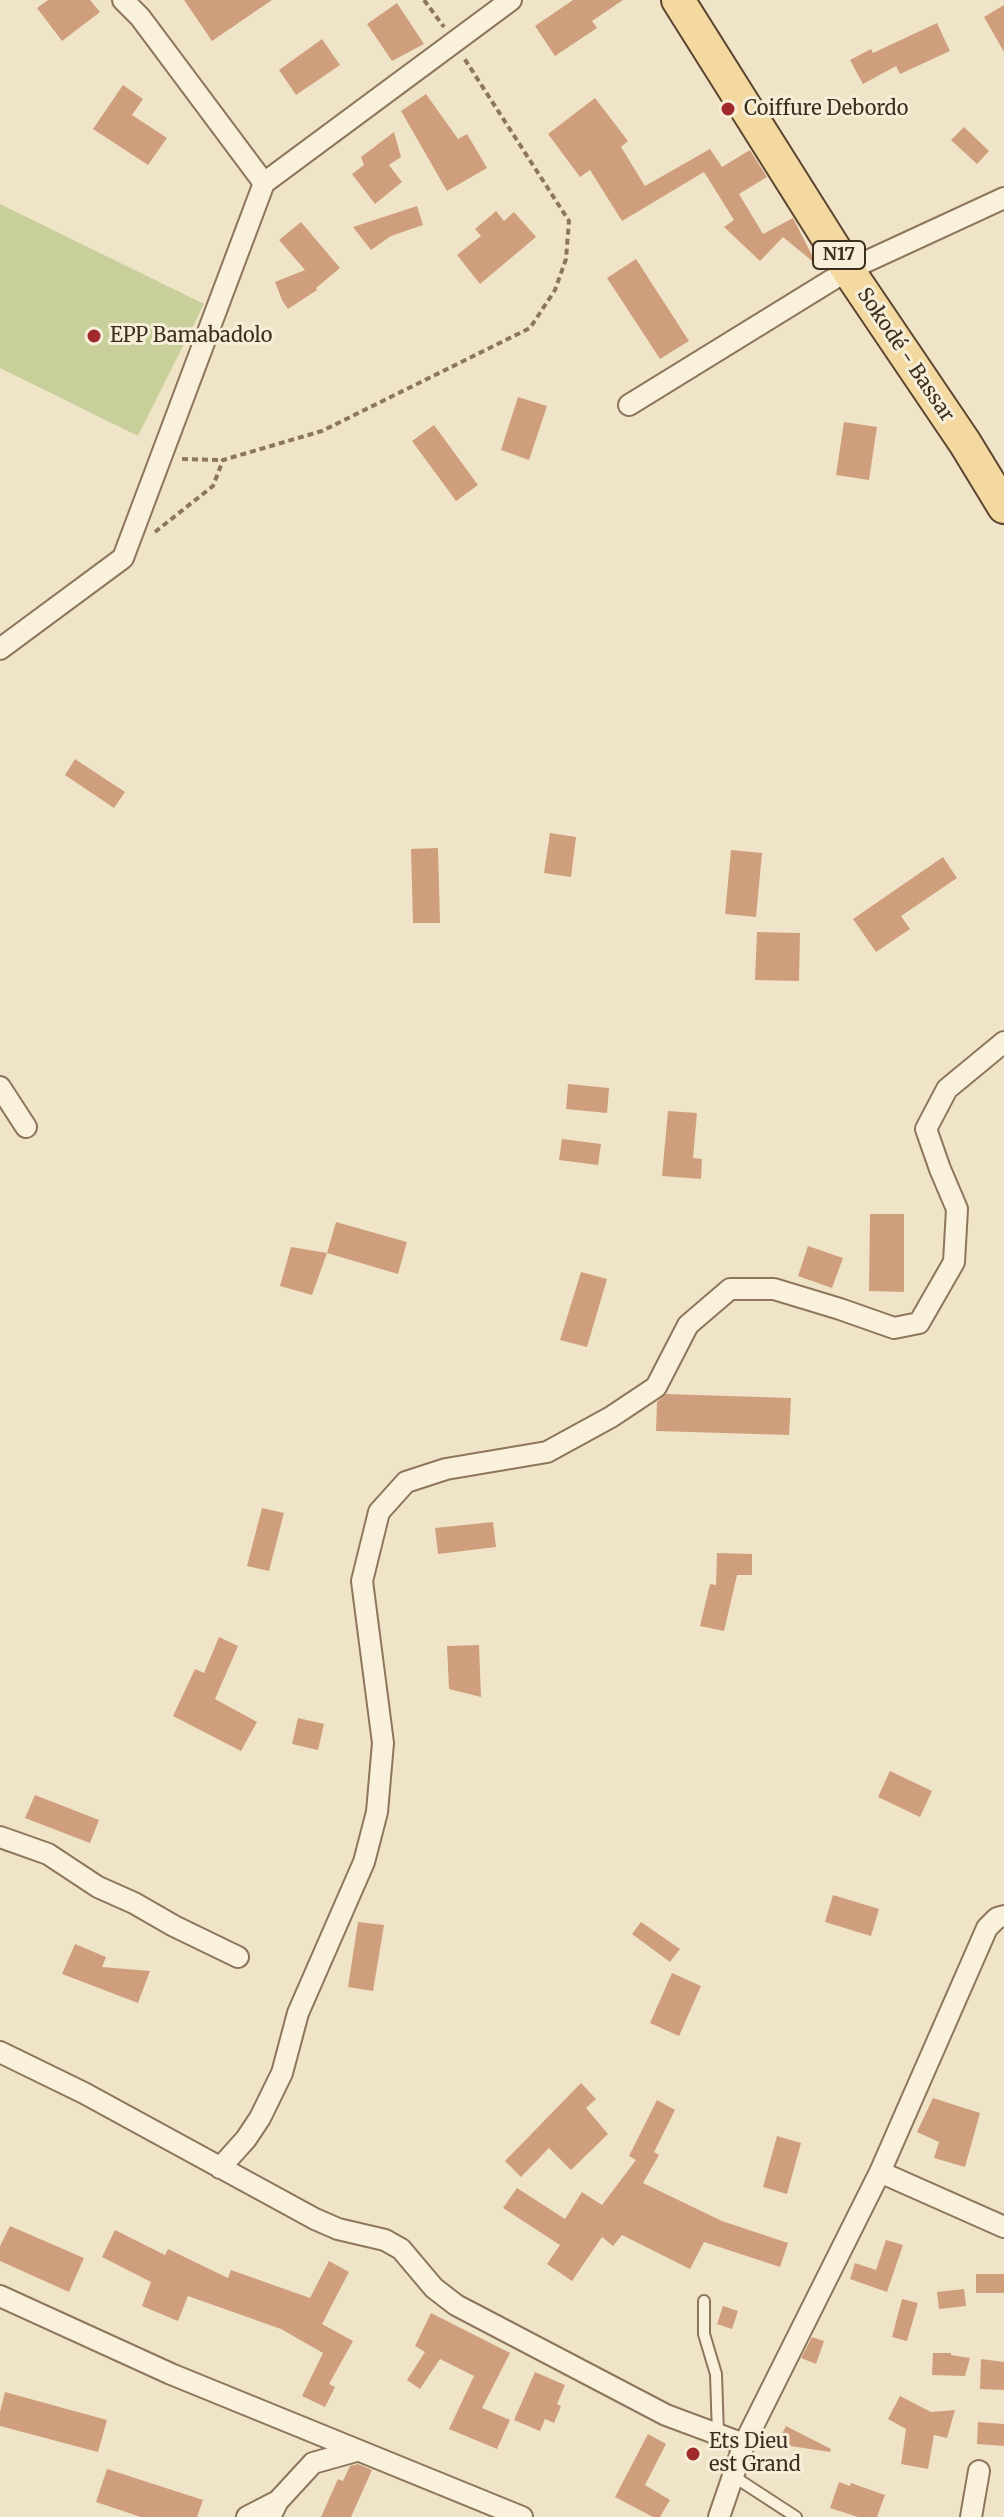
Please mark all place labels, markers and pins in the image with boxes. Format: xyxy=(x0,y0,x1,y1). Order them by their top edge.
place label: Coiffure Debordo xyxy=(744,97,908,121)
marker: Coiffure Debordo xyxy=(719,100,737,118)
place label: EPP Bamabadolo xyxy=(110,324,272,348)
marker: EPP Bamabadolo xyxy=(85,327,103,345)
place label: Ets Dieu est Grand xyxy=(709,2430,801,2477)
marker: Ets Dieu est Grand xyxy=(684,2445,702,2463)

